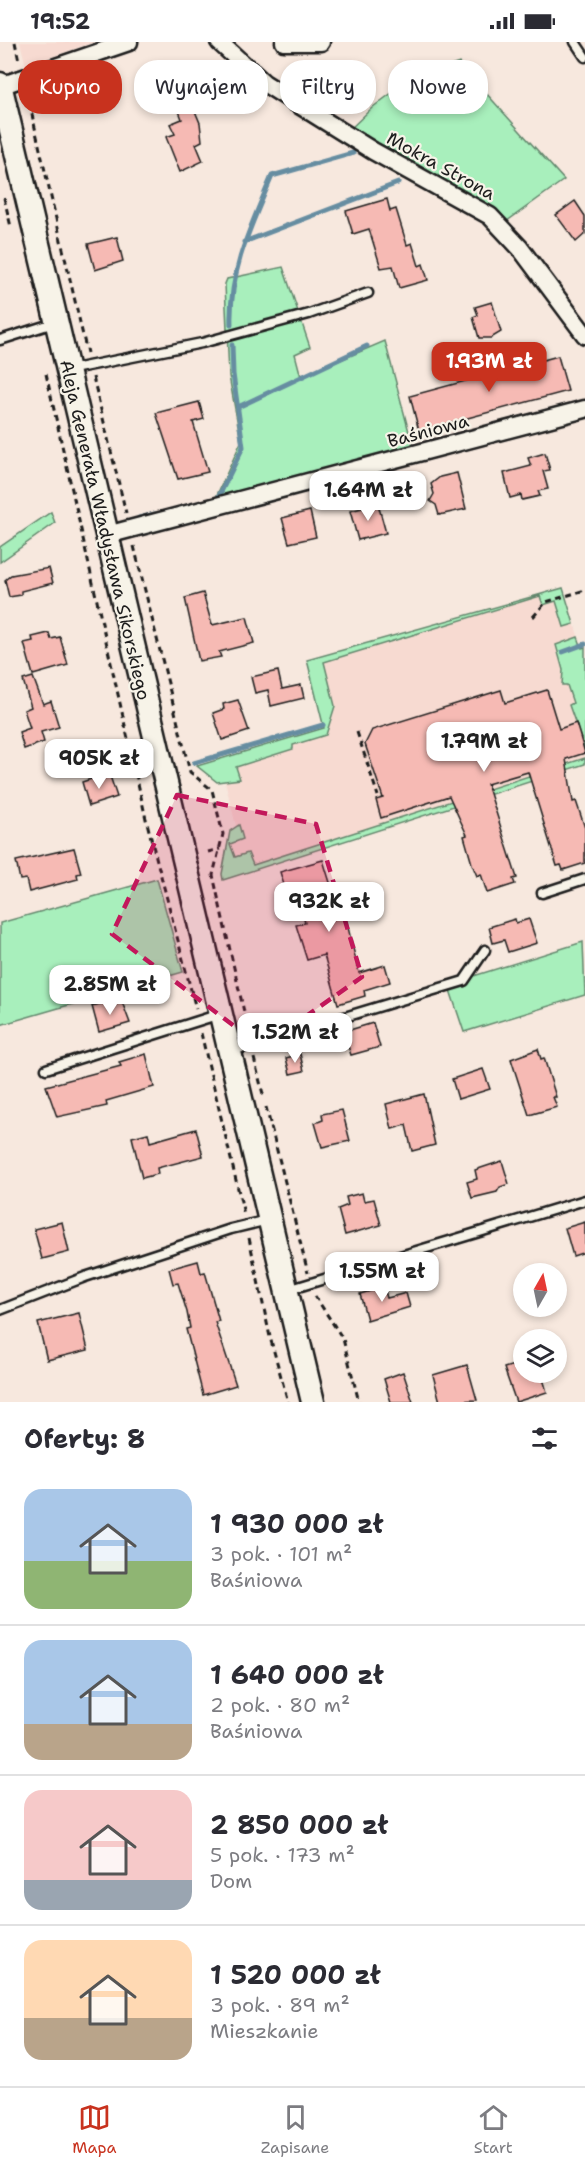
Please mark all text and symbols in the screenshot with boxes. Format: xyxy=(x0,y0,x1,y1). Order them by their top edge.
text: 19:52 xyxy=(30,7,90,36)
chip: Kupno xyxy=(18,60,122,114)
chip: Wynajem xyxy=(134,60,268,114)
chip: Filtry xyxy=(280,60,376,114)
chip: Nowe xyxy=(388,60,488,114)
street label: Mokra Strona xyxy=(382,126,500,206)
pin: 1.93M zł xyxy=(427,342,551,393)
text: 1.93M zł xyxy=(446,348,532,374)
street label: Aleja Generała Władysława Sikorskiego xyxy=(54,357,156,703)
street label: Baśniowa xyxy=(385,409,471,453)
pin: 1.64M zł xyxy=(306,471,430,522)
text: 1.64M zł xyxy=(323,477,413,503)
pin: 1.79M zł xyxy=(422,722,546,773)
text: 1.79M zł xyxy=(440,728,528,754)
pin: 905K zł xyxy=(44,739,154,790)
text: 905K zł xyxy=(59,745,139,771)
pin: 932K zł xyxy=(274,882,384,933)
text: 932K zł xyxy=(288,888,370,914)
pin: 2.85M zł xyxy=(48,965,172,1016)
text: 2.85M zł xyxy=(63,971,157,997)
pin: 1.52M zł xyxy=(233,1013,357,1064)
text: 1.52M zł xyxy=(251,1019,339,1045)
pin: 1.55M zł xyxy=(320,1252,444,1303)
text: 1.55M zł xyxy=(339,1258,425,1284)
north arrow xyxy=(513,1263,567,1317)
map controls xyxy=(513,1263,567,1383)
button: layers xyxy=(513,1329,567,1383)
text: Oferty: 8 xyxy=(24,1421,145,1456)
icon: filters xyxy=(528,1422,561,1455)
text: 1 930 000 zł xyxy=(210,1506,384,1541)
icon: home xyxy=(72,1513,144,1585)
text: 3 pok. · 101 m² xyxy=(210,1541,352,1567)
text: Baśniowa xyxy=(210,1567,302,1593)
text: 1 640 000 zł xyxy=(210,1657,384,1692)
icon: home xyxy=(72,1664,144,1736)
text: 2 pok. · 80 m² xyxy=(210,1692,350,1718)
text: Baśniowa xyxy=(210,1718,302,1744)
text: 2 850 000 zł xyxy=(210,1807,388,1842)
icon: home xyxy=(72,1814,144,1886)
text: 5 pok. · 173 m² xyxy=(210,1842,355,1868)
text: Dom xyxy=(210,1868,252,1894)
text: 1 520 000 zł xyxy=(210,1957,381,1992)
icon: home xyxy=(72,1964,144,2036)
text: 3 pok. · 89 m² xyxy=(210,1992,350,2018)
text: Mieszkanie xyxy=(210,2018,319,2044)
tab: Mapa xyxy=(72,2101,116,2158)
tab: Zapisane xyxy=(261,2101,329,2158)
tab: Start xyxy=(474,2101,513,2158)

